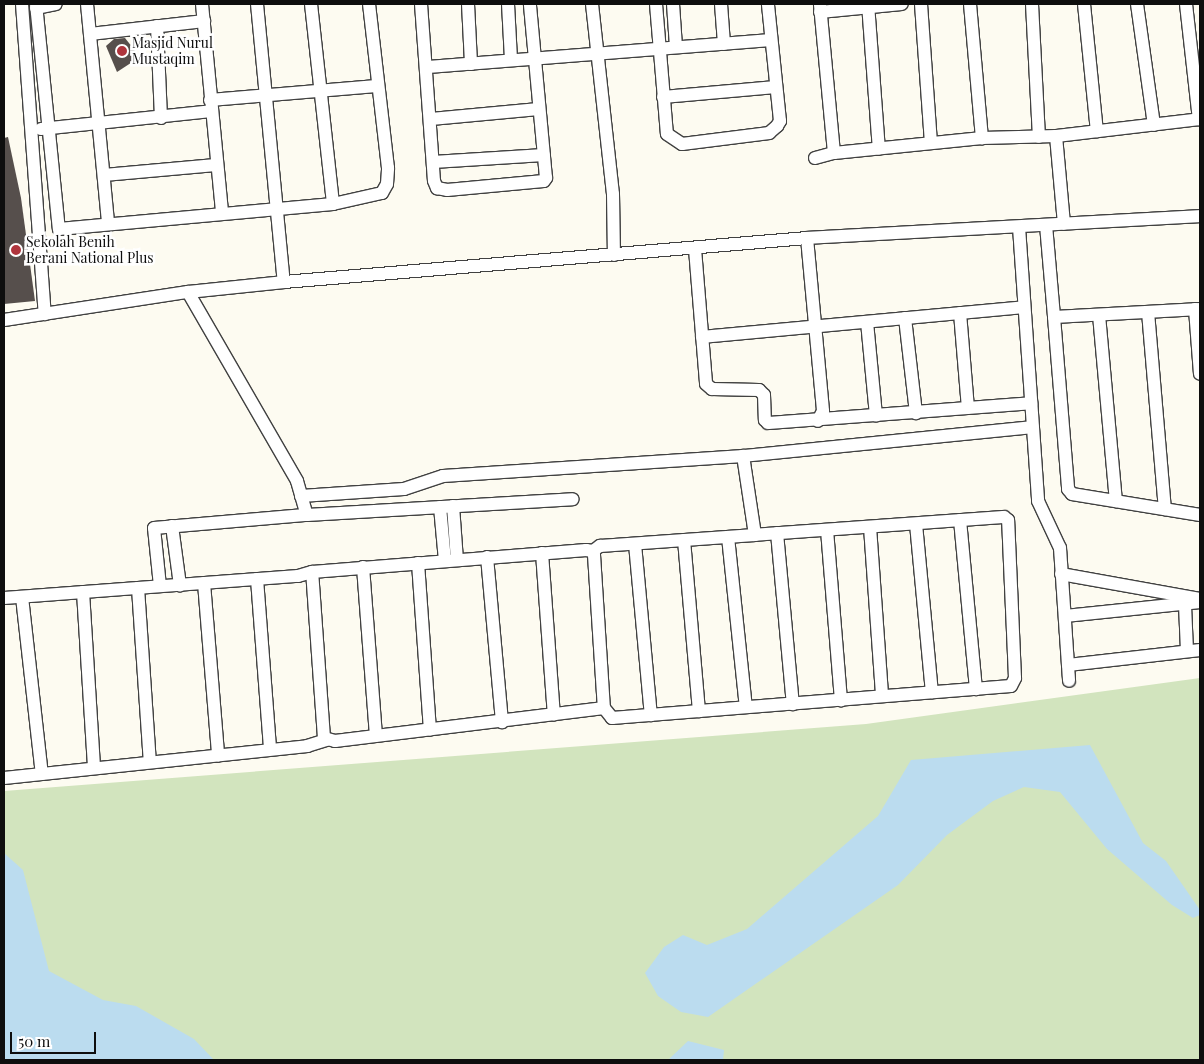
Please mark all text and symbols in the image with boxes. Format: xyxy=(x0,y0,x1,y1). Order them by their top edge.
place label: Masjid Nurul Mustaqim xyxy=(132,35,213,68)
marker: Masjid Nurul Mustaqim xyxy=(116,45,128,57)
place label: Sekolah Benih Berani National Plus xyxy=(26,234,154,266)
marker: Sekolah Benih Berani National Plus xyxy=(10,244,22,256)
scale bar xyxy=(12,1022,99,1054)
text: 50 m xyxy=(18,1031,50,1051)

